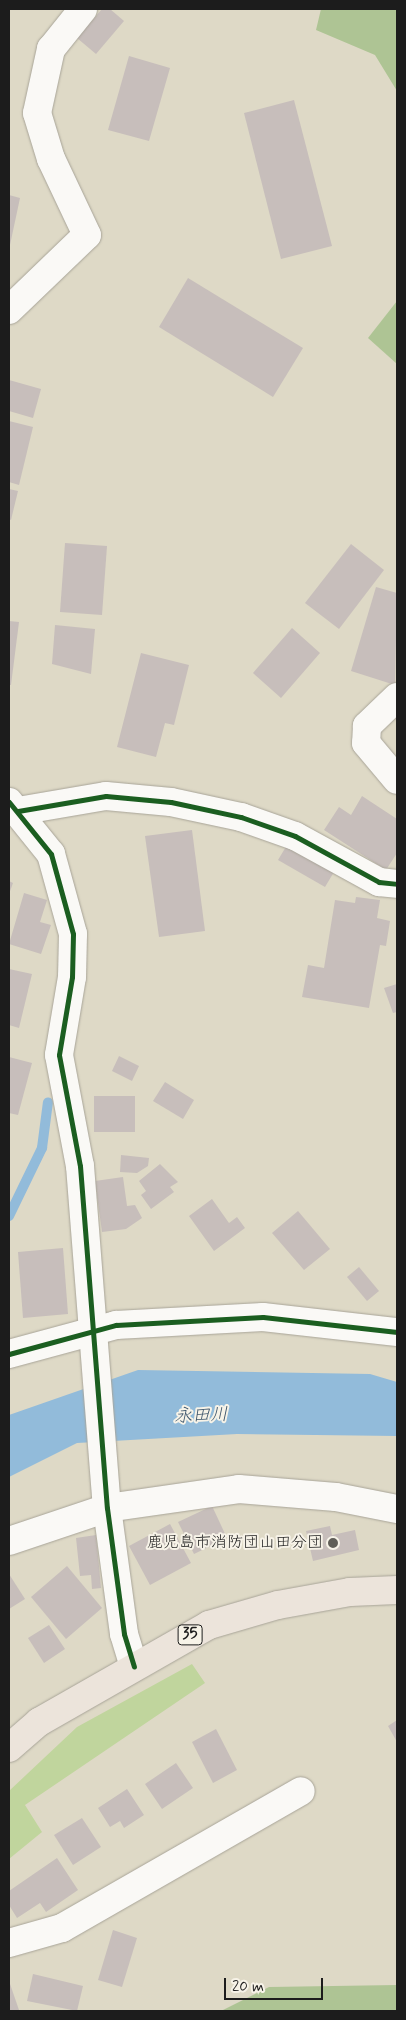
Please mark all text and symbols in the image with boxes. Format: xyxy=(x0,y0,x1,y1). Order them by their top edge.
water label: 永田川 xyxy=(174,1404,228,1428)
place label: 鹿児島市消防団山田分団 xyxy=(147,1533,323,1553)
marker: 鹿児島市消防団山田分団 xyxy=(327,1537,339,1549)
road number: 35 xyxy=(178,1622,202,1648)
scale bar xyxy=(226,1968,325,2000)
text: 20 m xyxy=(232,1977,264,1997)

